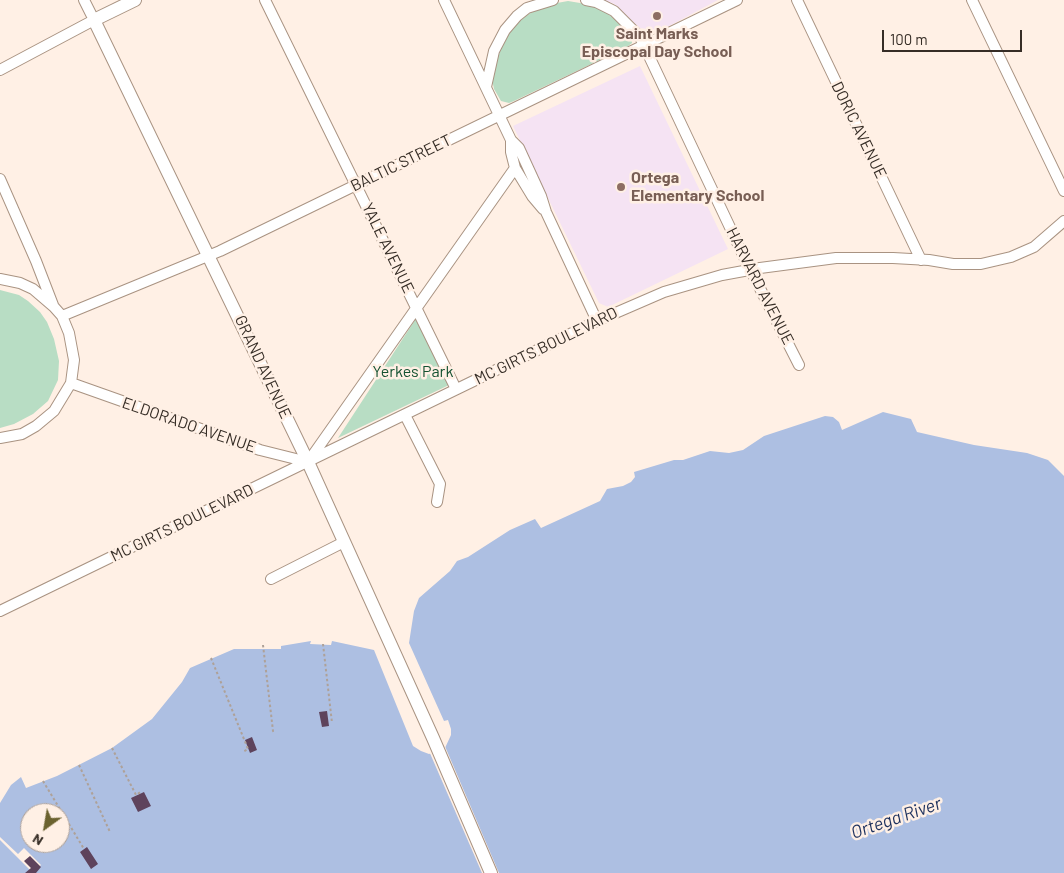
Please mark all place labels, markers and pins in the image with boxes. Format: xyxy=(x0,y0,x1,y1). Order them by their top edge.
marker: Saint Marks Episcopal Day School xyxy=(651,10,663,22)
place label: Saint Marks Episcopal Day School xyxy=(582,24,732,62)
place label: Ortega Elementary School xyxy=(631,168,764,206)
marker: Ortega Elementary School xyxy=(615,181,627,193)

